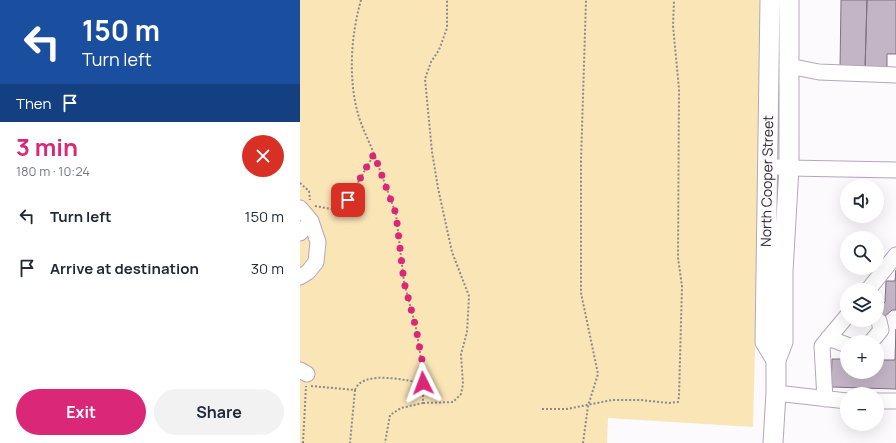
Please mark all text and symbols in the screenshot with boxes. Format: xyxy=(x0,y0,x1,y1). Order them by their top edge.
text: 150 m xyxy=(82,11,160,49)
icon: left xyxy=(16,16,68,68)
text: Turn left xyxy=(82,47,152,71)
icon: arrive xyxy=(59,92,81,114)
text: Then xyxy=(16,93,51,114)
street label: North Cooper Street xyxy=(756,115,777,247)
text: 3 min xyxy=(16,130,78,163)
button: close xyxy=(242,135,284,177)
text: 180 m · 10:24 xyxy=(16,162,90,180)
map controls xyxy=(840,179,884,431)
button: sound xyxy=(840,179,884,223)
pin xyxy=(331,183,365,217)
icon: arrive xyxy=(337,189,359,211)
icon: left xyxy=(16,205,38,227)
text: Turn left xyxy=(50,206,112,227)
text: 150 m xyxy=(245,206,284,227)
button: search xyxy=(840,231,884,275)
icon: arrive xyxy=(16,257,38,279)
text: Arrive at destination xyxy=(50,258,199,279)
text: 30 m xyxy=(251,258,284,279)
button: layers xyxy=(840,283,884,327)
button: + xyxy=(840,335,884,379)
position arrow xyxy=(402,362,444,404)
button: − xyxy=(840,387,884,431)
button: Exit xyxy=(16,389,146,435)
button: Share xyxy=(154,389,284,435)

